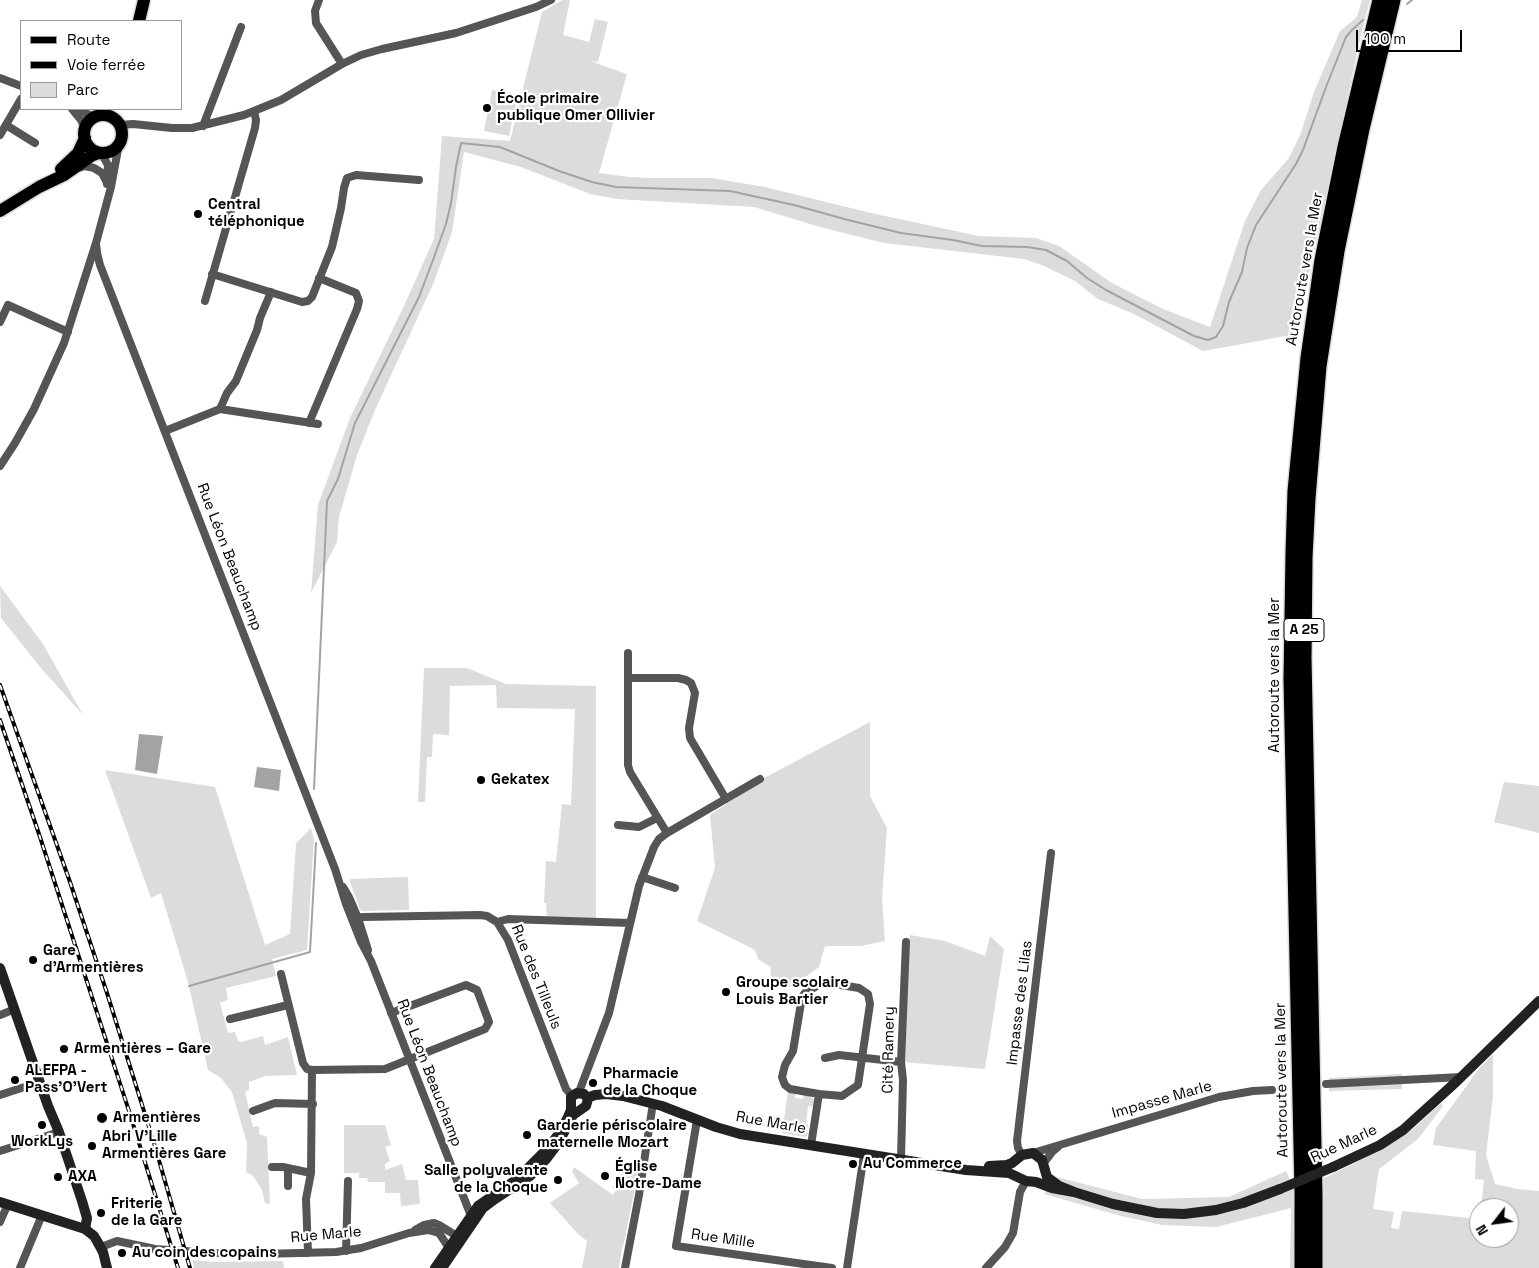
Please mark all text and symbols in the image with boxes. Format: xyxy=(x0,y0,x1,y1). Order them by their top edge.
legend xyxy=(20,20,182,110)
scale bar xyxy=(1359,20,1465,52)
text: 100 m xyxy=(1364,29,1406,48)
text: Route xyxy=(67,30,110,49)
text: Voie ferrée xyxy=(67,55,145,74)
text: Parc xyxy=(67,80,99,99)
place label: École primaire publique Omer Ollivier xyxy=(497,90,655,125)
marker: École primaire publique Omer Ollivier xyxy=(481,102,493,114)
street label: Autoroute vers la Mer xyxy=(1283,191,1327,347)
place label: Central téléphonique xyxy=(208,196,305,231)
marker: Central téléphonique xyxy=(192,208,204,220)
street label: Rue Léon Beauchamp xyxy=(193,481,265,633)
street label: Autoroute vers la Mer xyxy=(1266,597,1284,753)
road number: A 25 xyxy=(1284,618,1324,642)
place label: Gekatex xyxy=(491,771,550,789)
marker: Gekatex xyxy=(475,774,487,786)
street label: Rue des Tilleuls xyxy=(507,922,565,1032)
street label: Impasse des Lilas xyxy=(1003,940,1037,1066)
place label: Gare d'Armentières xyxy=(43,942,144,977)
marker: Gare d'Armentières xyxy=(27,954,39,966)
place label: Groupe scolaire Louis Bartier xyxy=(736,974,849,1009)
marker: Groupe scolaire Louis Bartier xyxy=(720,986,732,998)
street label: Rue Léon Beauchamp xyxy=(393,997,465,1149)
street label: Autoroute vers la Mer xyxy=(1272,1002,1292,1158)
street label: Cité Ramery xyxy=(879,1006,899,1094)
place label: Armentières – Gare xyxy=(74,1040,211,1058)
marker: Armentières – Gare xyxy=(58,1043,70,1055)
place label: ALEFPA - Pass’O’Vert xyxy=(25,1062,107,1097)
place label: Pharmacie de la Choque xyxy=(603,1065,697,1100)
marker: ALEFPA - Pass’O’Vert xyxy=(9,1074,21,1086)
marker: Pharmacie de la Choque xyxy=(587,1077,599,1089)
street label: Impasse Marle xyxy=(1110,1077,1214,1123)
street label: Rue Marle xyxy=(734,1108,808,1138)
place label: Armentières xyxy=(113,1109,201,1127)
marker: Armentières xyxy=(95,1111,109,1125)
place label: Garderie périscolaire maternelle Mozart xyxy=(537,1117,687,1152)
marker: WorkLys xyxy=(36,1119,48,1131)
street label: Rue Marle xyxy=(1308,1121,1380,1167)
place label: Abri V'Lille Armentières Gare xyxy=(102,1128,226,1163)
marker: Garderie périscolaire maternelle Mozart xyxy=(521,1129,533,1141)
place label: WorkLys xyxy=(11,1133,73,1151)
marker: Abri V'Lille Armentières Gare xyxy=(86,1140,98,1152)
place label: Au Commerce xyxy=(863,1155,962,1173)
place label: Église Notre-Dame xyxy=(615,1158,702,1193)
marker: Au Commerce xyxy=(847,1158,859,1170)
place label: Salle polyvalente de la Choque xyxy=(424,1162,548,1197)
place label: AXA xyxy=(68,1168,97,1186)
marker: Église Notre-Dame xyxy=(599,1170,611,1182)
marker: AXA xyxy=(52,1171,64,1183)
marker: Salle polyvalente de la Choque xyxy=(552,1174,564,1186)
place label: Friterie de la Gare xyxy=(111,1195,182,1230)
north arrow xyxy=(1469,1198,1519,1248)
marker: Friterie de la Gare xyxy=(95,1207,107,1219)
text: N xyxy=(1472,1221,1492,1239)
street label: Rue Marle xyxy=(290,1223,362,1247)
street label: Rue Mille xyxy=(690,1226,756,1252)
place label: Au coin des copains xyxy=(132,1244,277,1262)
marker: Au coin des copains xyxy=(116,1247,128,1259)

